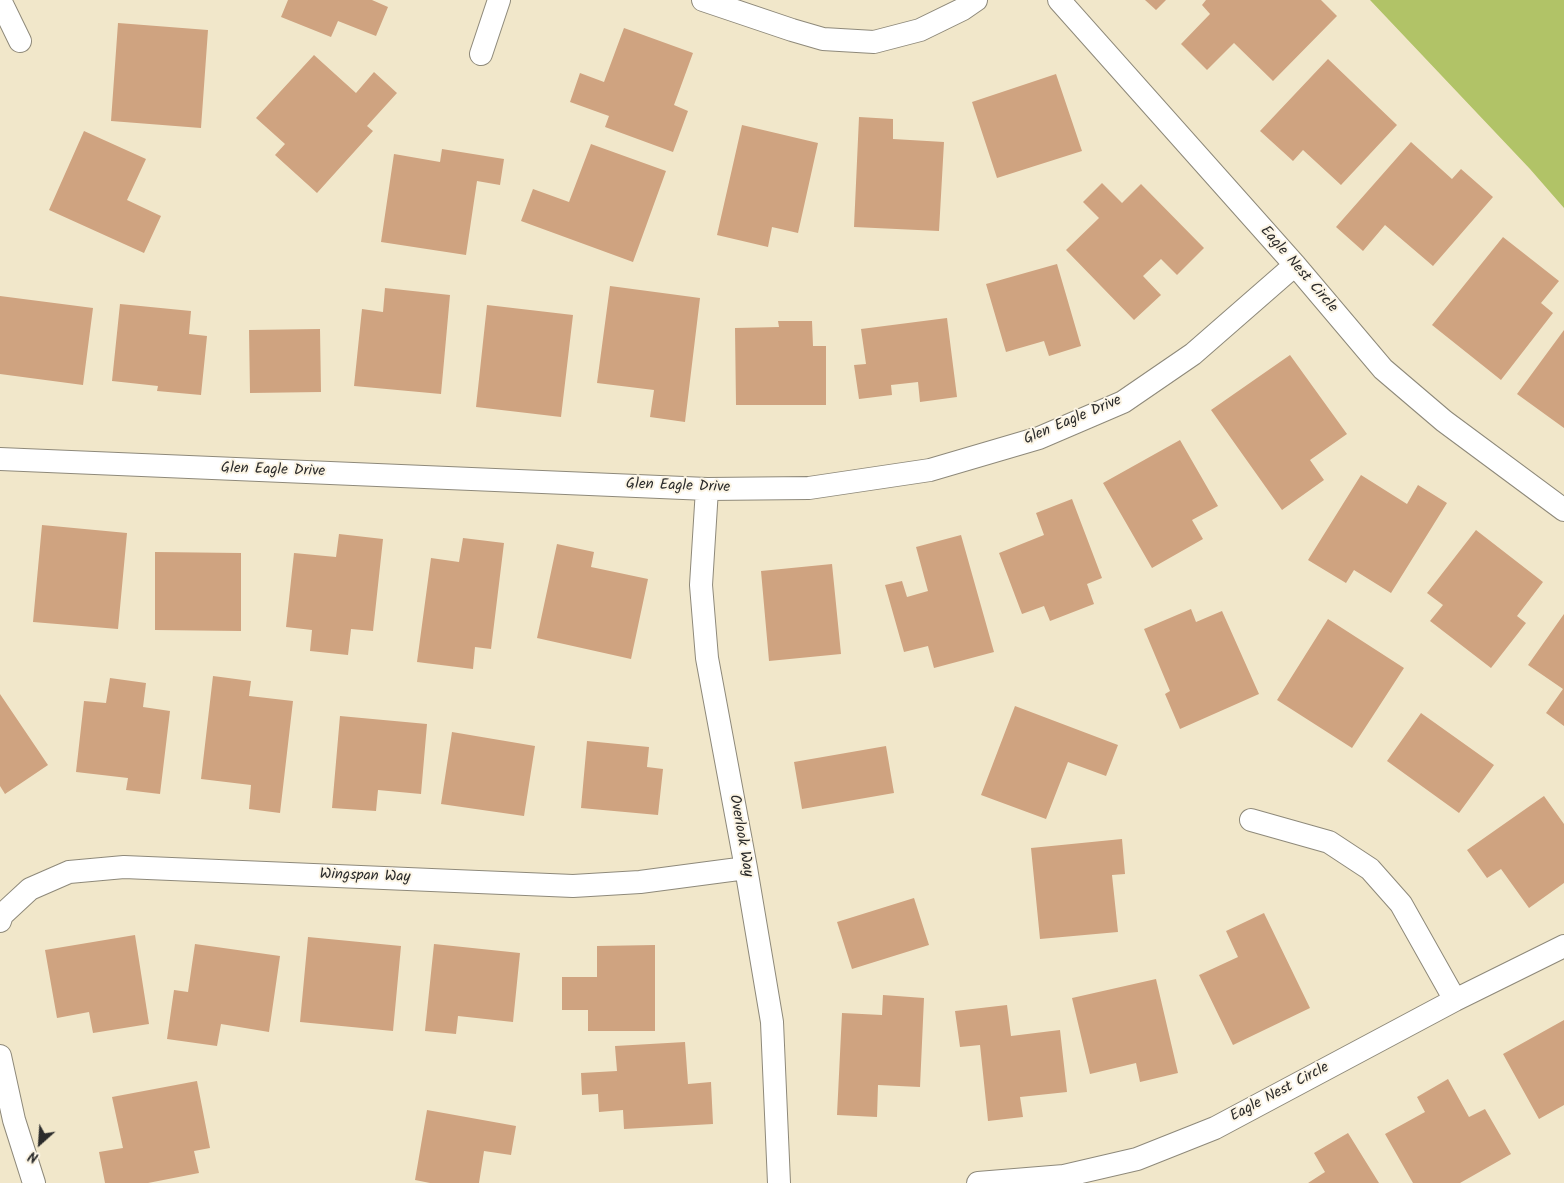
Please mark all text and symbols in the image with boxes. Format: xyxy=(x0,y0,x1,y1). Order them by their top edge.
street label: Eagle Nest Circle xyxy=(1255,223,1341,317)
street label: Glen Eagle Drive xyxy=(1021,392,1125,450)
street label: Glen Eagle Drive xyxy=(221,460,325,482)
street label: Glen Eagle Drive xyxy=(626,476,730,498)
street label: Overlook Way xyxy=(724,793,756,879)
street label: Wingspan Way xyxy=(319,866,411,888)
street label: Eagle Nest Circle xyxy=(1228,1059,1332,1127)
north arrow xyxy=(15,1118,65,1168)
text: N xyxy=(25,1145,42,1168)

